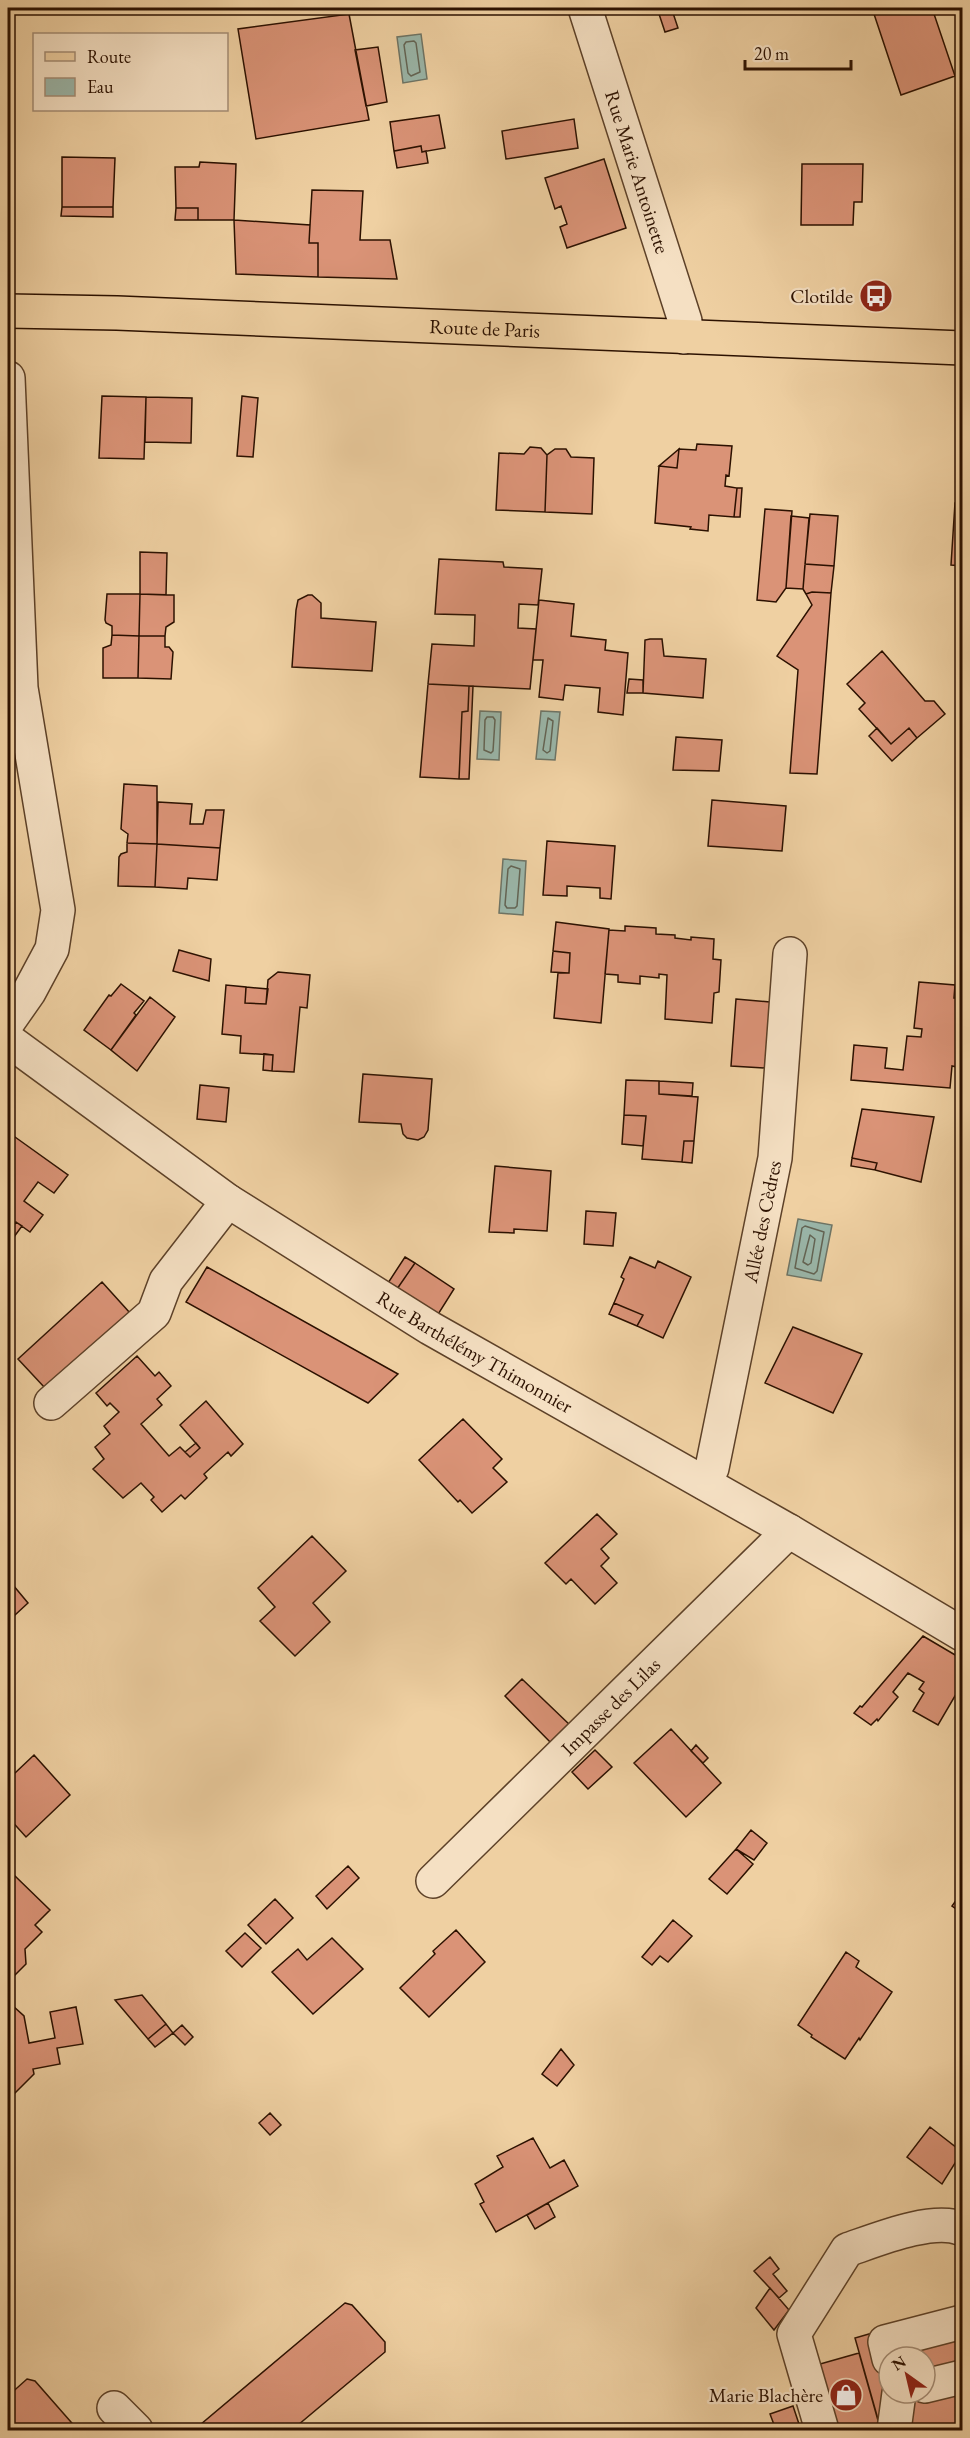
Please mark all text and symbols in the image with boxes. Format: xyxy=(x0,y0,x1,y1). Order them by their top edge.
legend xyxy=(33,33,228,111)
scale bar xyxy=(745,33,852,71)
text: 20 m xyxy=(754,42,789,65)
text: Route xyxy=(87,45,131,68)
text: Eau xyxy=(87,75,114,98)
street label: Rue Marie Antoinette xyxy=(599,87,676,257)
bus stop icon: Clotilde xyxy=(858,278,894,314)
place label: Clotilde xyxy=(790,283,853,309)
street label: Route de Paris xyxy=(429,313,541,344)
street label: Allée des Cèdres xyxy=(737,1158,787,1286)
street label: Rue Barthélémy Thimonnier xyxy=(372,1285,578,1419)
street label: Impasse des Lilas xyxy=(555,1652,666,1761)
north arrow xyxy=(877,2345,937,2405)
text: N xyxy=(888,2351,910,2375)
shop icon: Marie Blachère xyxy=(828,2377,864,2413)
place label: Marie Blachère xyxy=(709,2382,823,2408)

